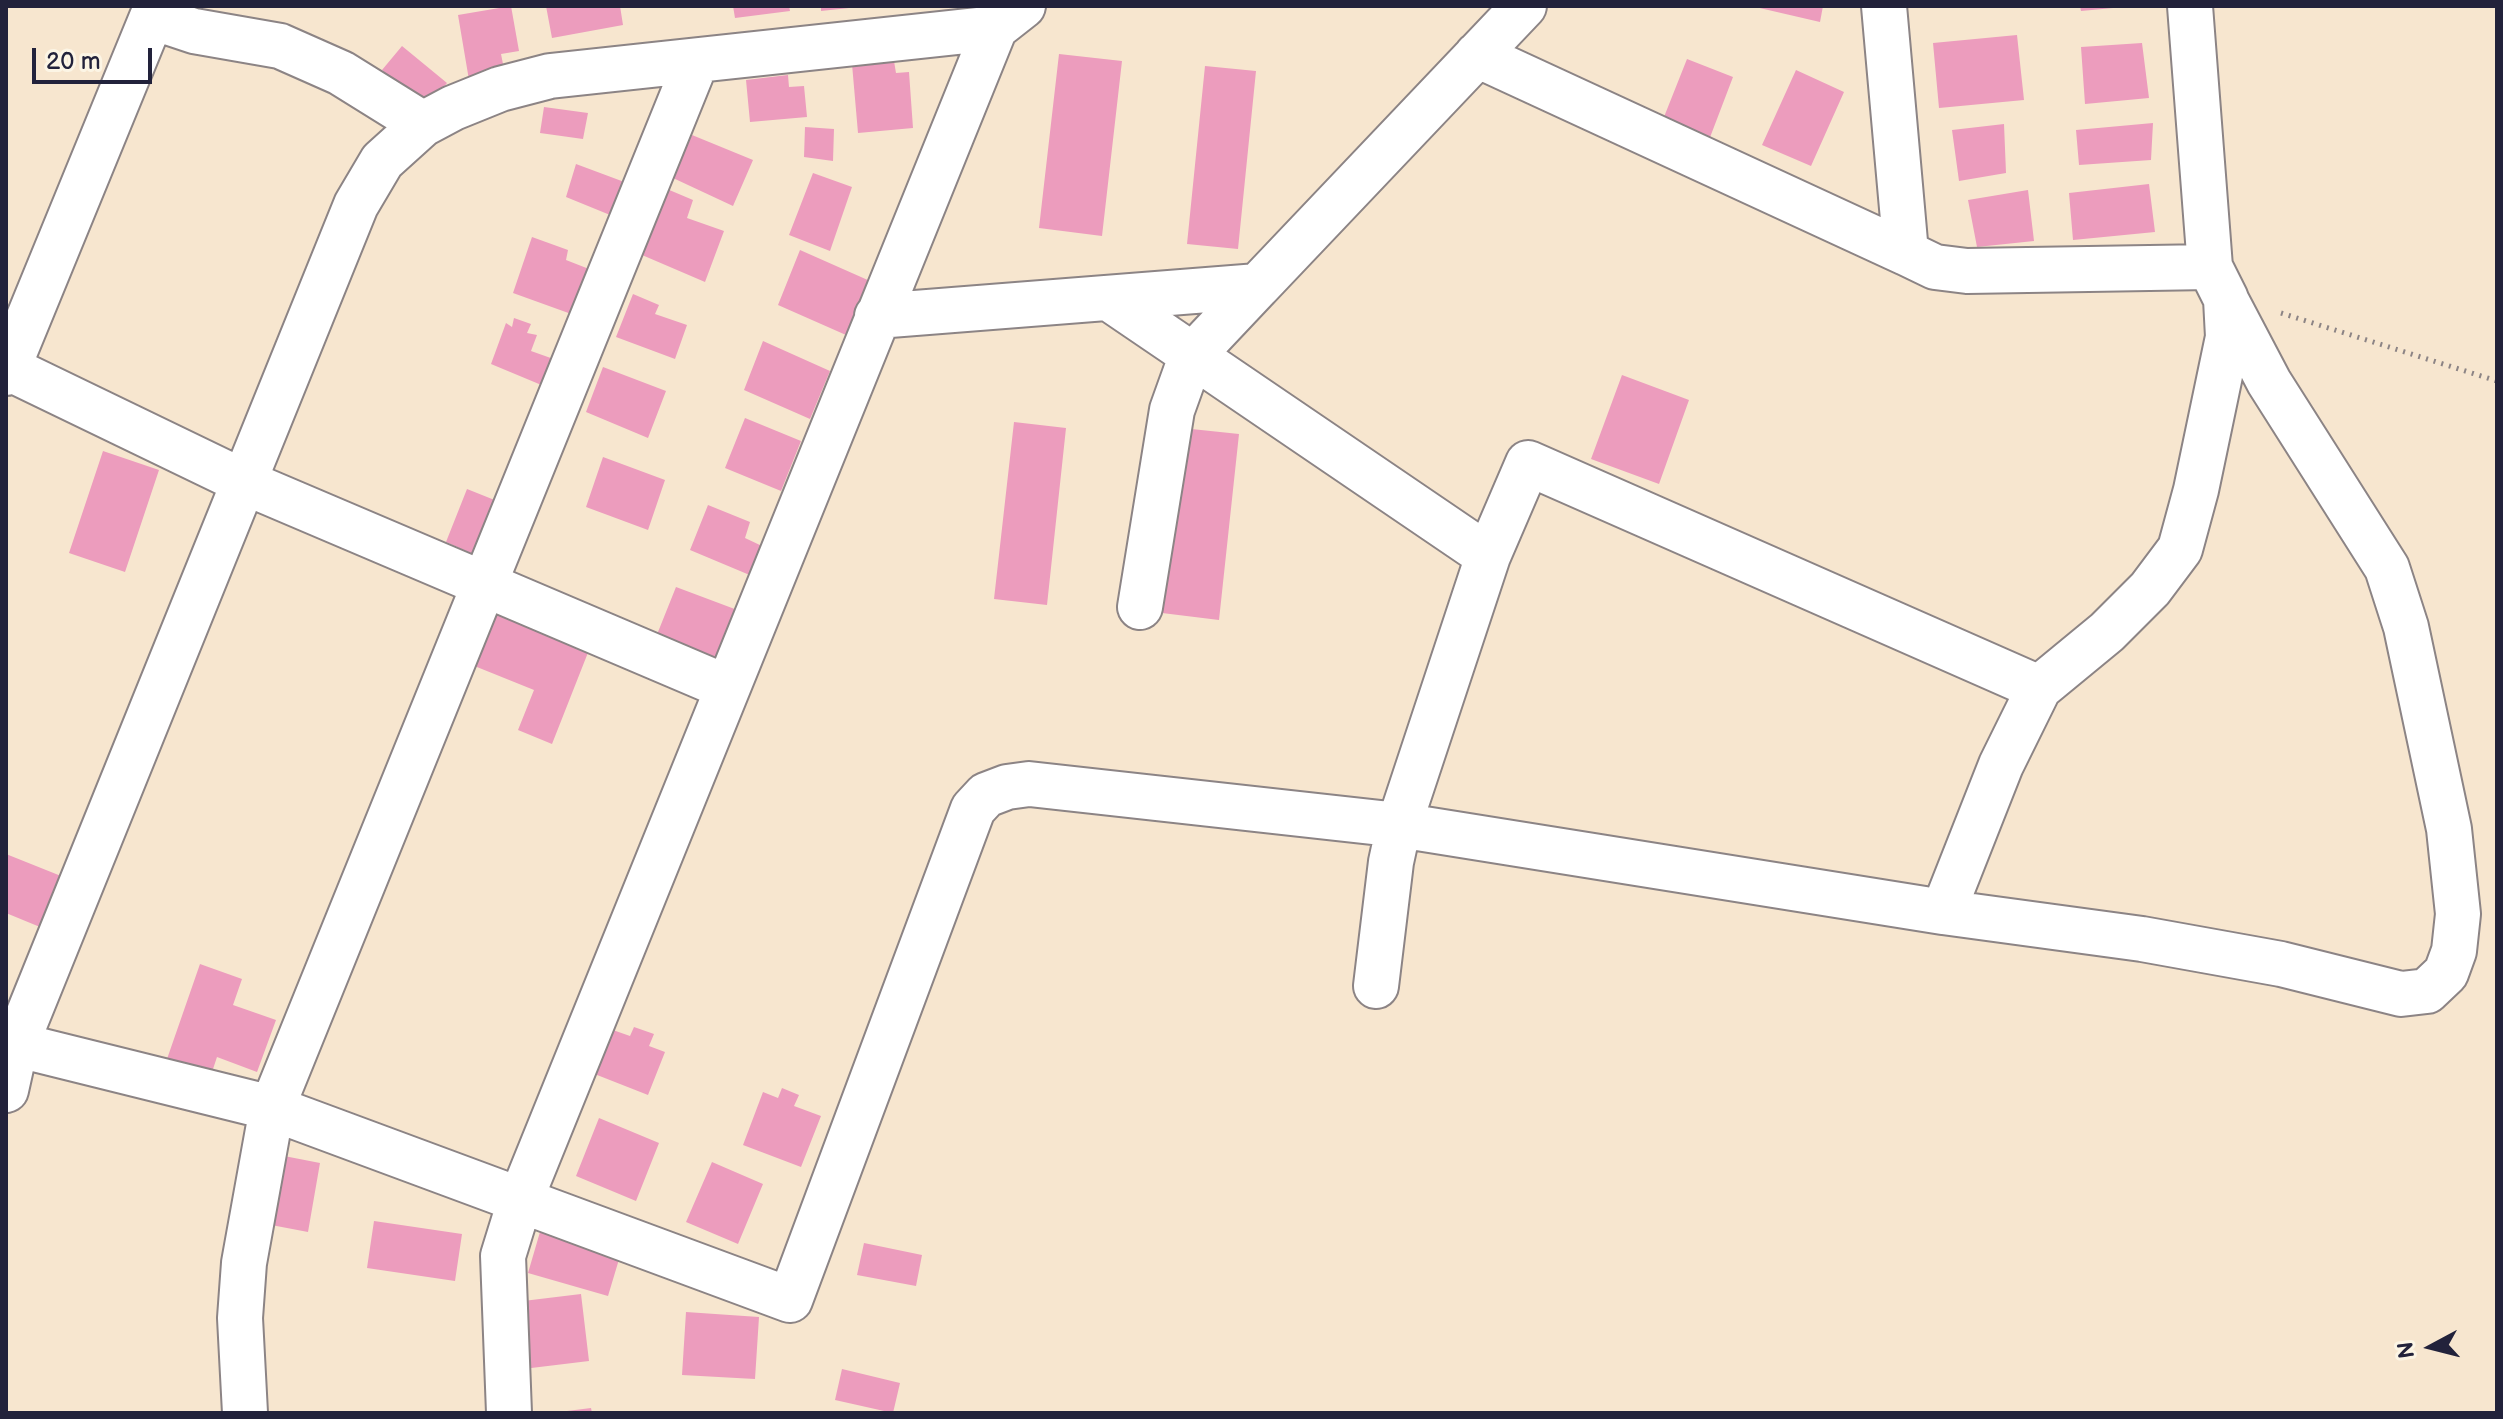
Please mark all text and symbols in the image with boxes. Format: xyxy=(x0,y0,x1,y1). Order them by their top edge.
scale bar xyxy=(36,32,156,82)
text: 20 m xyxy=(46,47,101,76)
north arrow xyxy=(2391,1307,2471,1387)
text: N xyxy=(2392,1340,2421,1360)

